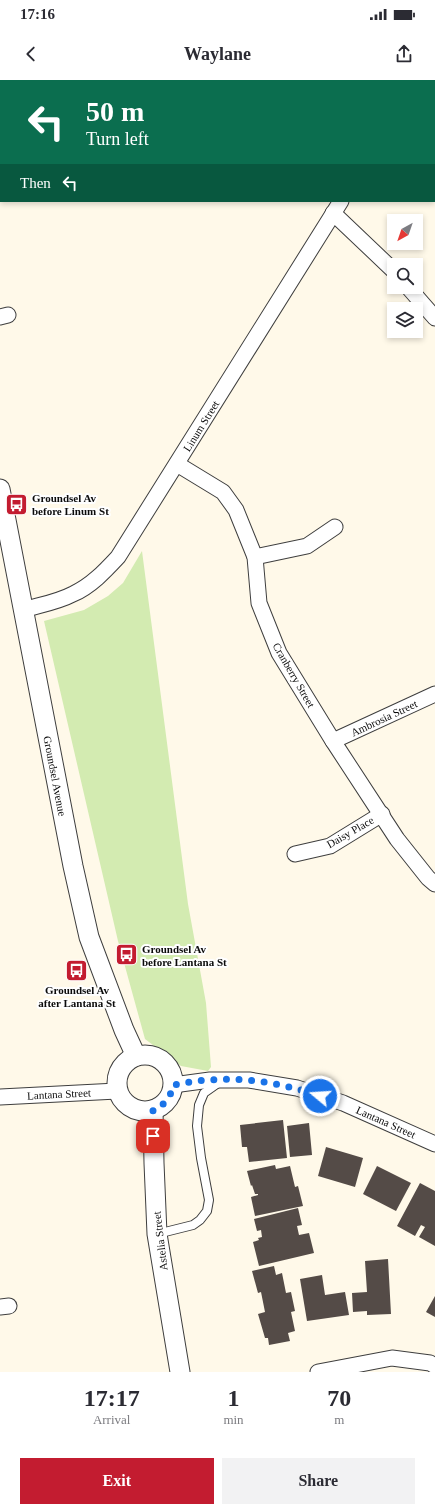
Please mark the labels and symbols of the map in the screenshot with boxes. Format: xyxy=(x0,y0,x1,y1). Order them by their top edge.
north arrow xyxy=(387,214,423,250)
street label: Linum Street xyxy=(181,398,221,454)
bus stop icon: Groundsel Av before Linum St xyxy=(3,491,29,517)
place label: Groundsel Av before Linum St xyxy=(32,492,109,517)
street label: Cranberry Street xyxy=(271,640,317,710)
street label: Ambrosia Street xyxy=(349,697,419,739)
street label: Groundsel Avenue xyxy=(41,735,69,817)
street label: Daisy Place xyxy=(324,814,376,850)
bus stop icon: Groundsel Av before Lantana St xyxy=(114,942,140,968)
place label: Groundsel Av before Lantana St xyxy=(142,943,227,968)
bus stop icon: Groundsel Av after Lantana St xyxy=(64,957,90,983)
place label: Groundsel Av after Lantana St xyxy=(38,984,116,1009)
position arrow xyxy=(299,1075,341,1117)
street label: Lantana Street xyxy=(27,1086,91,1102)
street label: Lantana Street xyxy=(354,1104,418,1140)
pin xyxy=(136,1119,170,1153)
street label: Astelia Street xyxy=(150,1211,170,1271)

